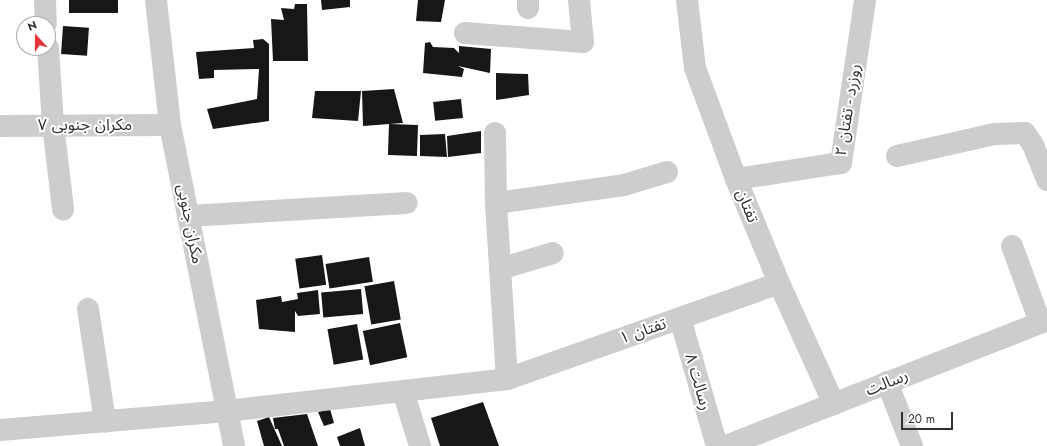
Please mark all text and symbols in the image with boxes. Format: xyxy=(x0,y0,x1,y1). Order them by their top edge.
north arrow xyxy=(16,16,56,56)
text: N xyxy=(25,17,39,35)
street label: روزرد - تفتان ۲ xyxy=(831,63,865,157)
street label: مکران جنوبی ۷ xyxy=(38,115,132,135)
street label: مکران جنوبی xyxy=(173,183,207,265)
street label: تفتان xyxy=(732,187,762,225)
street label: تفتان ۱ xyxy=(617,314,669,348)
street label: رسالت ۸ xyxy=(681,351,715,413)
street label: رسالت xyxy=(863,366,911,400)
scale bar xyxy=(903,404,955,430)
text: 20 m xyxy=(908,410,935,428)

